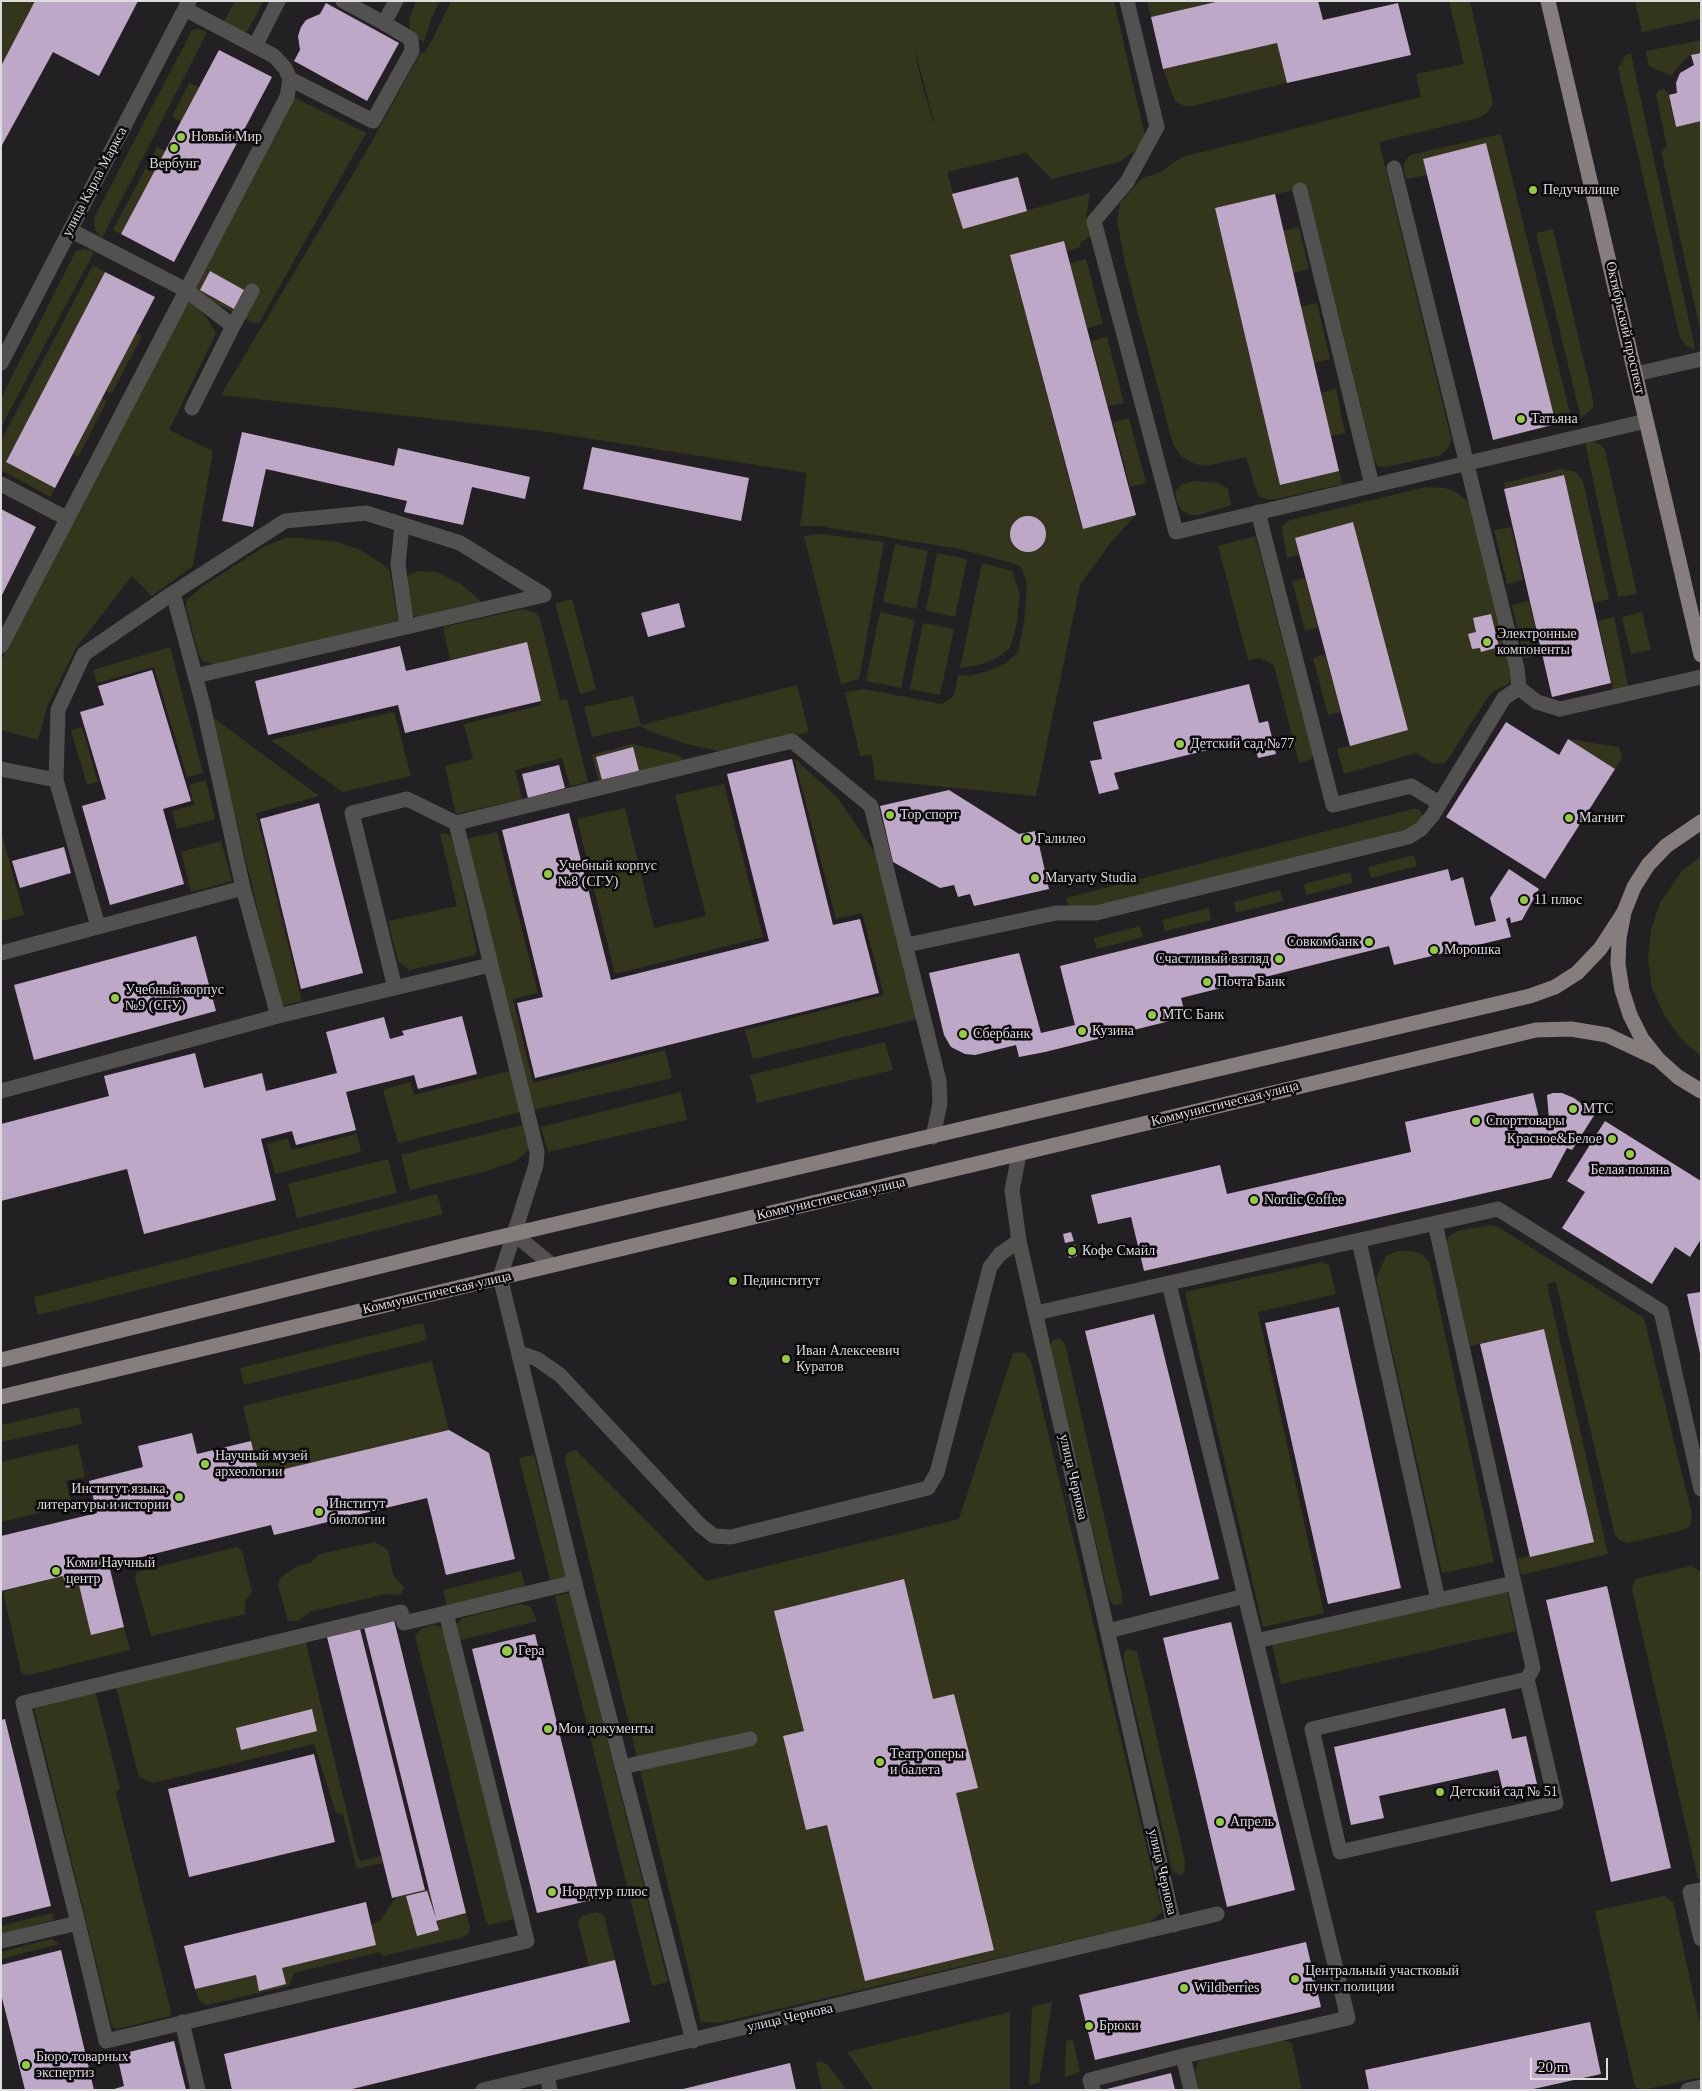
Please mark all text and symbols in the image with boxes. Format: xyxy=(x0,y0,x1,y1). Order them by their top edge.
street label: улица Карла Маркса xyxy=(59,124,131,240)
place label: Новый Мир xyxy=(191,129,262,145)
marker: Новый Мир xyxy=(175,131,187,143)
marker: Вербунг xyxy=(168,142,180,154)
place label: Вербунг xyxy=(149,156,199,172)
place label: Педучилище xyxy=(1543,182,1619,198)
marker: Педучилище xyxy=(1527,184,1539,196)
street label: Октябрьский проспект xyxy=(1602,260,1648,396)
place label: Татьяна xyxy=(1531,411,1578,427)
marker: Татьяна xyxy=(1515,413,1527,425)
place label: Электронные компоненты xyxy=(1497,626,1577,658)
marker: Электронные компоненты xyxy=(1481,636,1493,648)
place label: Детский сад №77 xyxy=(1190,736,1294,752)
marker: Детский сад №77 xyxy=(1174,738,1186,750)
place label: Top спорт xyxy=(900,807,959,823)
marker: Top спорт xyxy=(884,809,896,821)
place label: Магнит xyxy=(1579,810,1625,826)
marker: Магнит xyxy=(1563,812,1575,824)
place label: Галилео xyxy=(1037,831,1086,847)
marker: Галилео xyxy=(1021,833,1033,845)
place label: Учебный корпус №8 (СГУ) xyxy=(558,858,657,890)
marker: Учебный корпус №8 (СГУ) xyxy=(542,868,554,880)
place label: Maryarty Studia xyxy=(1045,870,1136,886)
marker: Maryarty Studia xyxy=(1029,872,1041,884)
place label: 11 плюс xyxy=(1534,892,1582,908)
marker: 11 плюс xyxy=(1518,894,1530,906)
place label: Совкомбанк xyxy=(1287,934,1359,950)
marker: Совкомбанк xyxy=(1363,936,1375,948)
place label: Морошка xyxy=(1444,942,1501,958)
marker: Морошка xyxy=(1428,944,1440,956)
place label: Счастливый взгляд xyxy=(1155,951,1269,967)
marker: Счастливый взгляд xyxy=(1273,953,1285,965)
place label: Почта Банк xyxy=(1217,974,1285,990)
marker: Почта Банк xyxy=(1201,976,1213,988)
place label: Учебный корпус №9 (СГУ) xyxy=(125,982,224,1014)
marker: Учебный корпус №9 (СГУ) xyxy=(109,992,121,1004)
place label: МТС Банк xyxy=(1162,1007,1224,1023)
marker: МТС Банк xyxy=(1146,1009,1158,1021)
place label: Кузина xyxy=(1092,1023,1134,1039)
marker: Кузина xyxy=(1076,1025,1088,1037)
place label: Сбербанк xyxy=(973,1026,1030,1042)
marker: Сбербанк xyxy=(957,1028,969,1040)
street label: Коммунистическая улица xyxy=(1149,1077,1301,1131)
place label: МТС xyxy=(1583,1101,1613,1117)
marker: МТС xyxy=(1567,1103,1579,1115)
place label: Спорттовары xyxy=(1486,1113,1565,1129)
marker: Спорттовары xyxy=(1470,1115,1482,1127)
place label: Красное&Белое xyxy=(1507,1131,1602,1147)
marker: Красное&Белое xyxy=(1606,1133,1618,1145)
marker: Белая поляна xyxy=(1624,1148,1636,1160)
place label: Белая поляна xyxy=(1591,1162,1669,1178)
street label: Коммунистическая улица xyxy=(755,1174,907,1224)
place label: Nordic Coffee xyxy=(1264,1192,1344,1208)
marker: Nordic Coffee xyxy=(1248,1194,1260,1206)
place label: Кофе Смайл xyxy=(1082,1243,1155,1259)
marker: Кофе Смайл xyxy=(1066,1245,1078,1257)
street label: Коммунистическая улица xyxy=(361,1268,513,1318)
place label: Пединститут xyxy=(743,1273,820,1289)
marker: Пединститут xyxy=(727,1275,739,1287)
place label: Иван Алексеевич Куратов xyxy=(796,1343,899,1375)
marker: Иван Алексеевич Куратов xyxy=(780,1353,792,1365)
street label: улица Чернова xyxy=(1055,1432,1091,1522)
place label: Научный музей археологии xyxy=(215,1448,308,1480)
marker: Научный музей археологии xyxy=(199,1458,211,1470)
place label: Институт языка, литературы и истории xyxy=(37,1481,169,1514)
marker: Институт языка, литературы и истории xyxy=(173,1491,185,1503)
place label: Институт биологии xyxy=(329,1496,385,1528)
marker: Институт биологии xyxy=(313,1506,325,1518)
place label: Коми Научный центр xyxy=(66,1555,155,1588)
marker: Коми Научный центр xyxy=(50,1565,62,1577)
place label: Гера xyxy=(518,1643,544,1659)
marker: Гера xyxy=(500,1644,514,1658)
place label: Мои документы xyxy=(558,1721,654,1737)
marker: Мои документы xyxy=(542,1723,554,1735)
place label: Театр оперы и балета xyxy=(890,1746,964,1778)
marker: Театр оперы и балета xyxy=(874,1756,886,1768)
place label: Детский сад № 51 xyxy=(1450,1784,1558,1800)
marker: Детский сад № 51 xyxy=(1434,1786,1446,1798)
place label: Апрель xyxy=(1230,1814,1274,1830)
marker: Апрель xyxy=(1214,1816,1226,1828)
street label: улица Чернова xyxy=(1144,1827,1180,1917)
place label: Нордтур плюс xyxy=(562,1884,648,1900)
marker: Нордтур плюс xyxy=(546,1886,558,1898)
place label: Центральный участковый пункт полиции xyxy=(1305,1963,1459,1995)
marker: Центральный участковый пункт полиции xyxy=(1289,1973,1301,1985)
place label: Wildberries xyxy=(1194,1980,1260,1996)
marker: Wildberries xyxy=(1178,1982,1190,1994)
street label: улица Чернова xyxy=(745,2000,835,2036)
place label: Брюки xyxy=(1099,2018,1139,2034)
marker: Брюки xyxy=(1083,2020,1095,2032)
scale bar xyxy=(1532,2048,1610,2080)
place label: Бюро товарных экспертиз xyxy=(36,2049,128,2082)
marker: Бюро товарных экспертиз xyxy=(20,2059,32,2071)
text: 20 m xyxy=(1538,2059,1568,2075)

